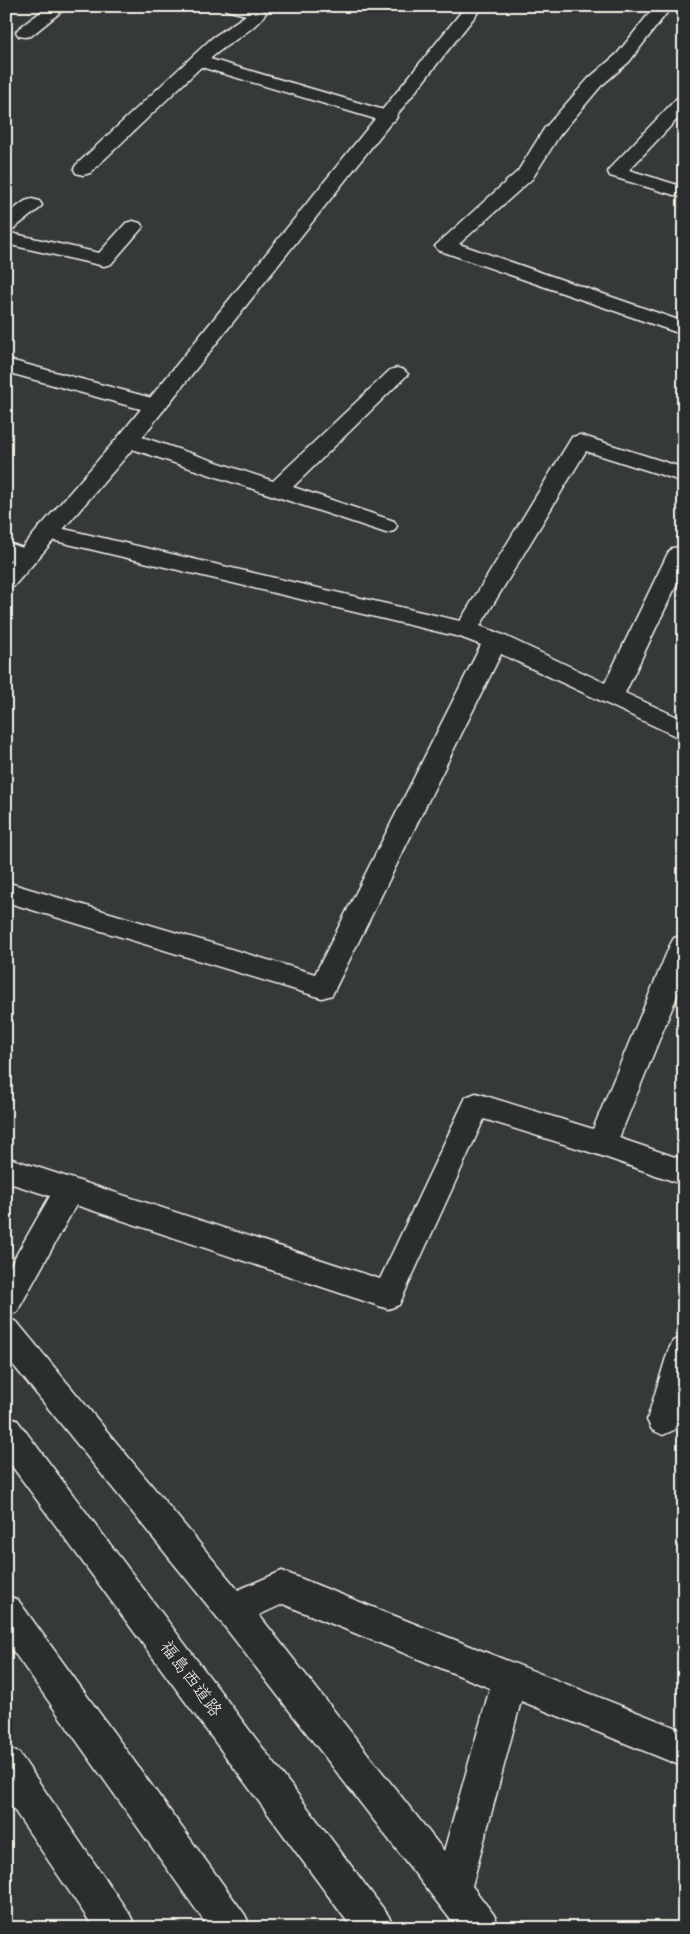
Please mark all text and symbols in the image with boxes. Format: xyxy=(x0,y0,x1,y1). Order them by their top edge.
street label: 福島西道路 xyxy=(156,1637,226,1721)

